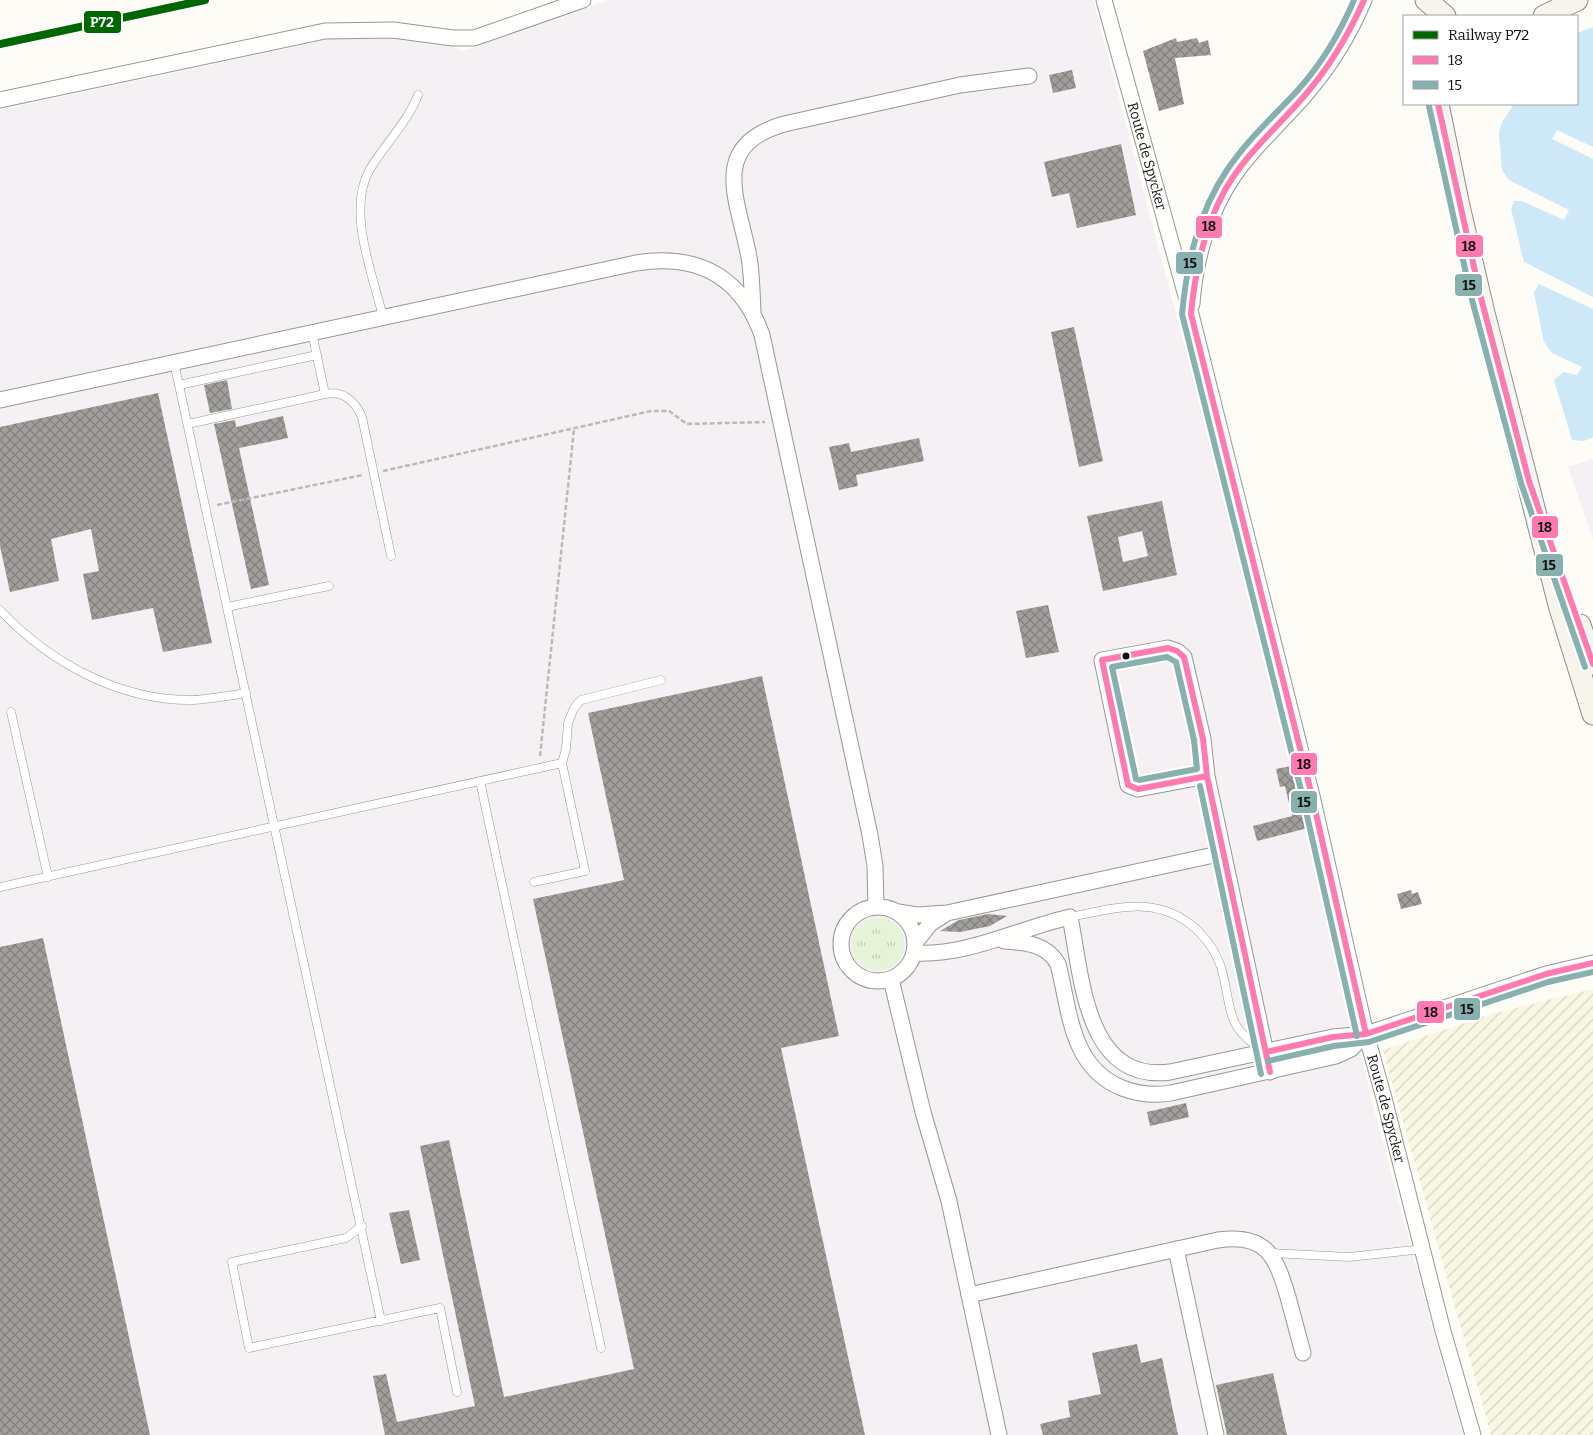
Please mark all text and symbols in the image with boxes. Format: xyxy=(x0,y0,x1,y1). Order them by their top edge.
line badge: P72 xyxy=(83,10,122,34)
text: P72 xyxy=(90,14,114,31)
legend xyxy=(1403,15,1578,105)
text: Railway P72 xyxy=(1448,26,1529,44)
text: 18 xyxy=(1448,51,1463,69)
text: 15 xyxy=(1448,76,1462,94)
street label: Route de Spycker xyxy=(1124,100,1170,212)
line badge: 18 xyxy=(1195,215,1223,239)
text: 18 xyxy=(1202,218,1216,235)
line badge: 18 xyxy=(1455,234,1484,258)
text: 18 xyxy=(1462,238,1476,255)
line badge: 15 xyxy=(1175,251,1204,275)
text: 15 xyxy=(1183,255,1197,272)
line badge: 15 xyxy=(1454,273,1483,297)
text: 15 xyxy=(1462,277,1476,294)
line badge: 18 xyxy=(1531,515,1559,539)
text: 18 xyxy=(1538,519,1552,536)
line badge: 15 xyxy=(1535,553,1564,577)
text: 15 xyxy=(1542,557,1556,574)
unlabelled marker xyxy=(1121,651,1131,661)
line badge: 18 xyxy=(1290,752,1318,776)
text: 18 xyxy=(1297,756,1311,773)
line badge: 15 xyxy=(1290,790,1318,814)
text: 15 xyxy=(1297,794,1311,811)
line badge: 15 xyxy=(1453,997,1481,1021)
line badge: 18 xyxy=(1416,1000,1445,1024)
text: 15 xyxy=(1460,1001,1474,1018)
text: 18 xyxy=(1424,1004,1438,1021)
street label: Route de Spycker xyxy=(1364,1052,1409,1164)

